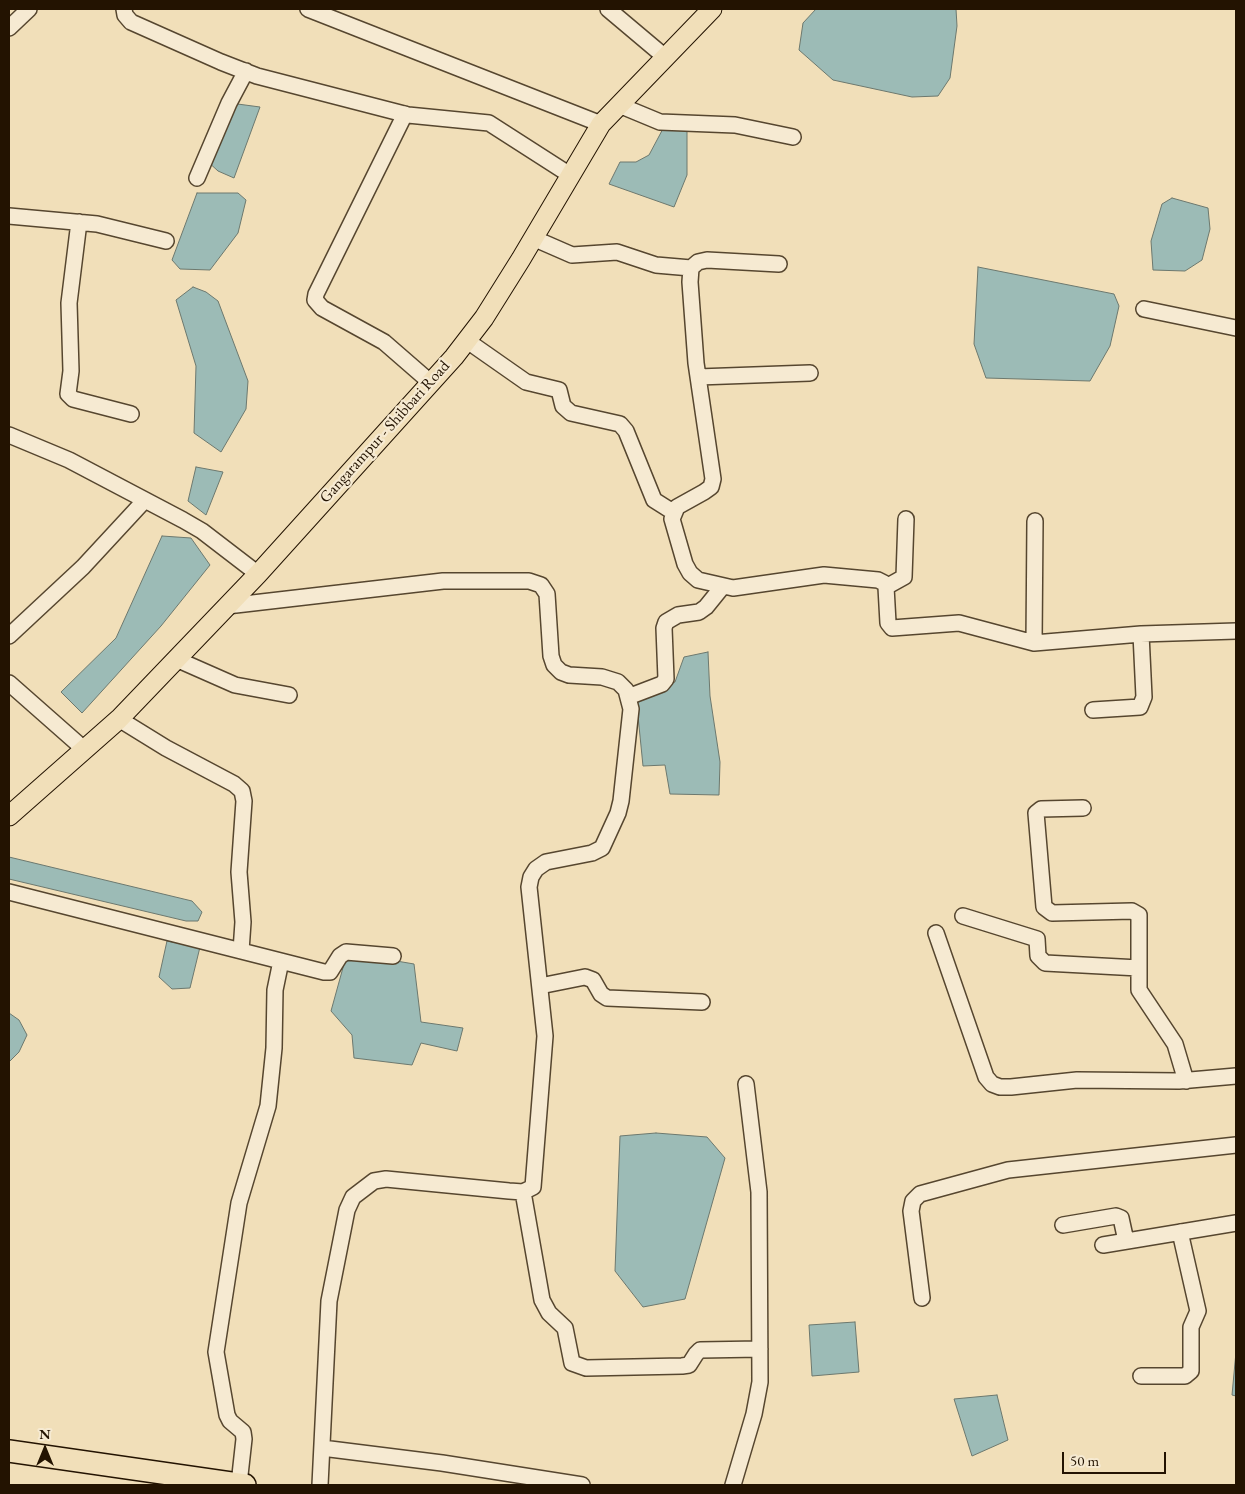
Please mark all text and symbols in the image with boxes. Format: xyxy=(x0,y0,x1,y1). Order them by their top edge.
street label: Gangarampur - Shibbari Road xyxy=(316,357,454,507)
north arrow xyxy=(20,1424,70,1474)
text: N xyxy=(39,1425,51,1443)
scale bar xyxy=(1065,1442,1169,1474)
text: 50 m xyxy=(1070,1451,1099,1470)

